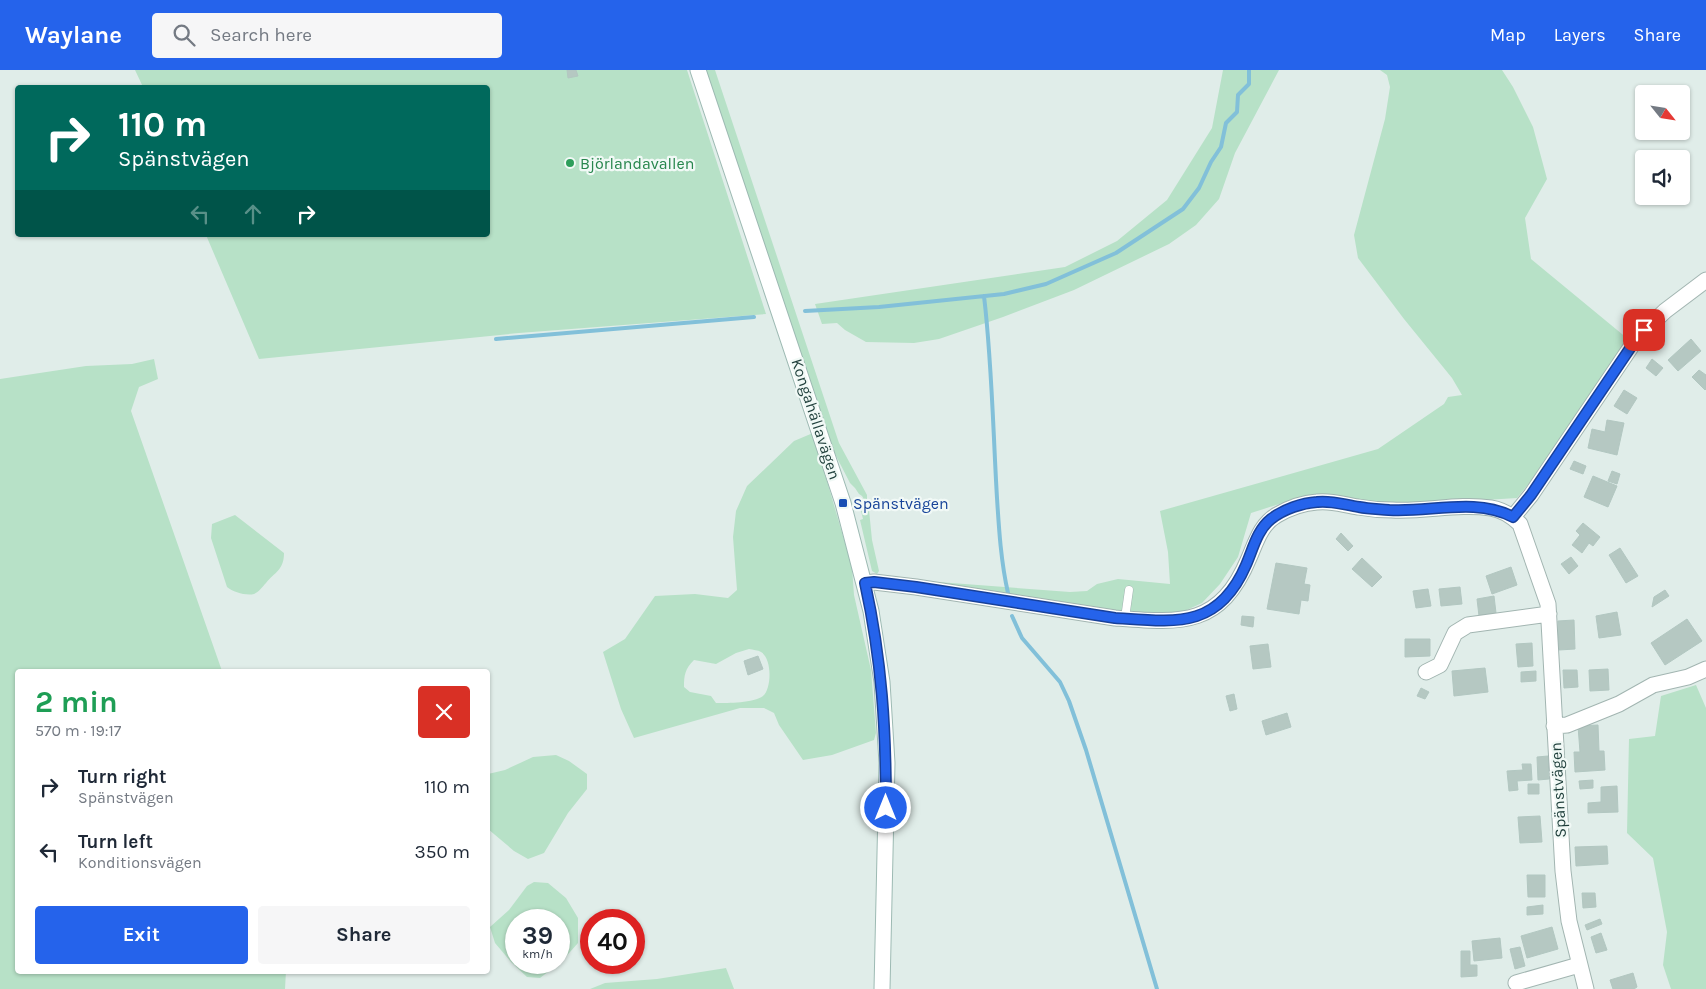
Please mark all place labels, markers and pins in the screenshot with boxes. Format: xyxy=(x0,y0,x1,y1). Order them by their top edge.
place label: Björlandavallen xyxy=(580,154,694,173)
marker: Björlandavallen xyxy=(564,157,576,169)
pin xyxy=(1623,309,1665,351)
place label: Spänstvägen xyxy=(853,494,949,513)
marker: Spänstvägen xyxy=(837,497,849,509)

